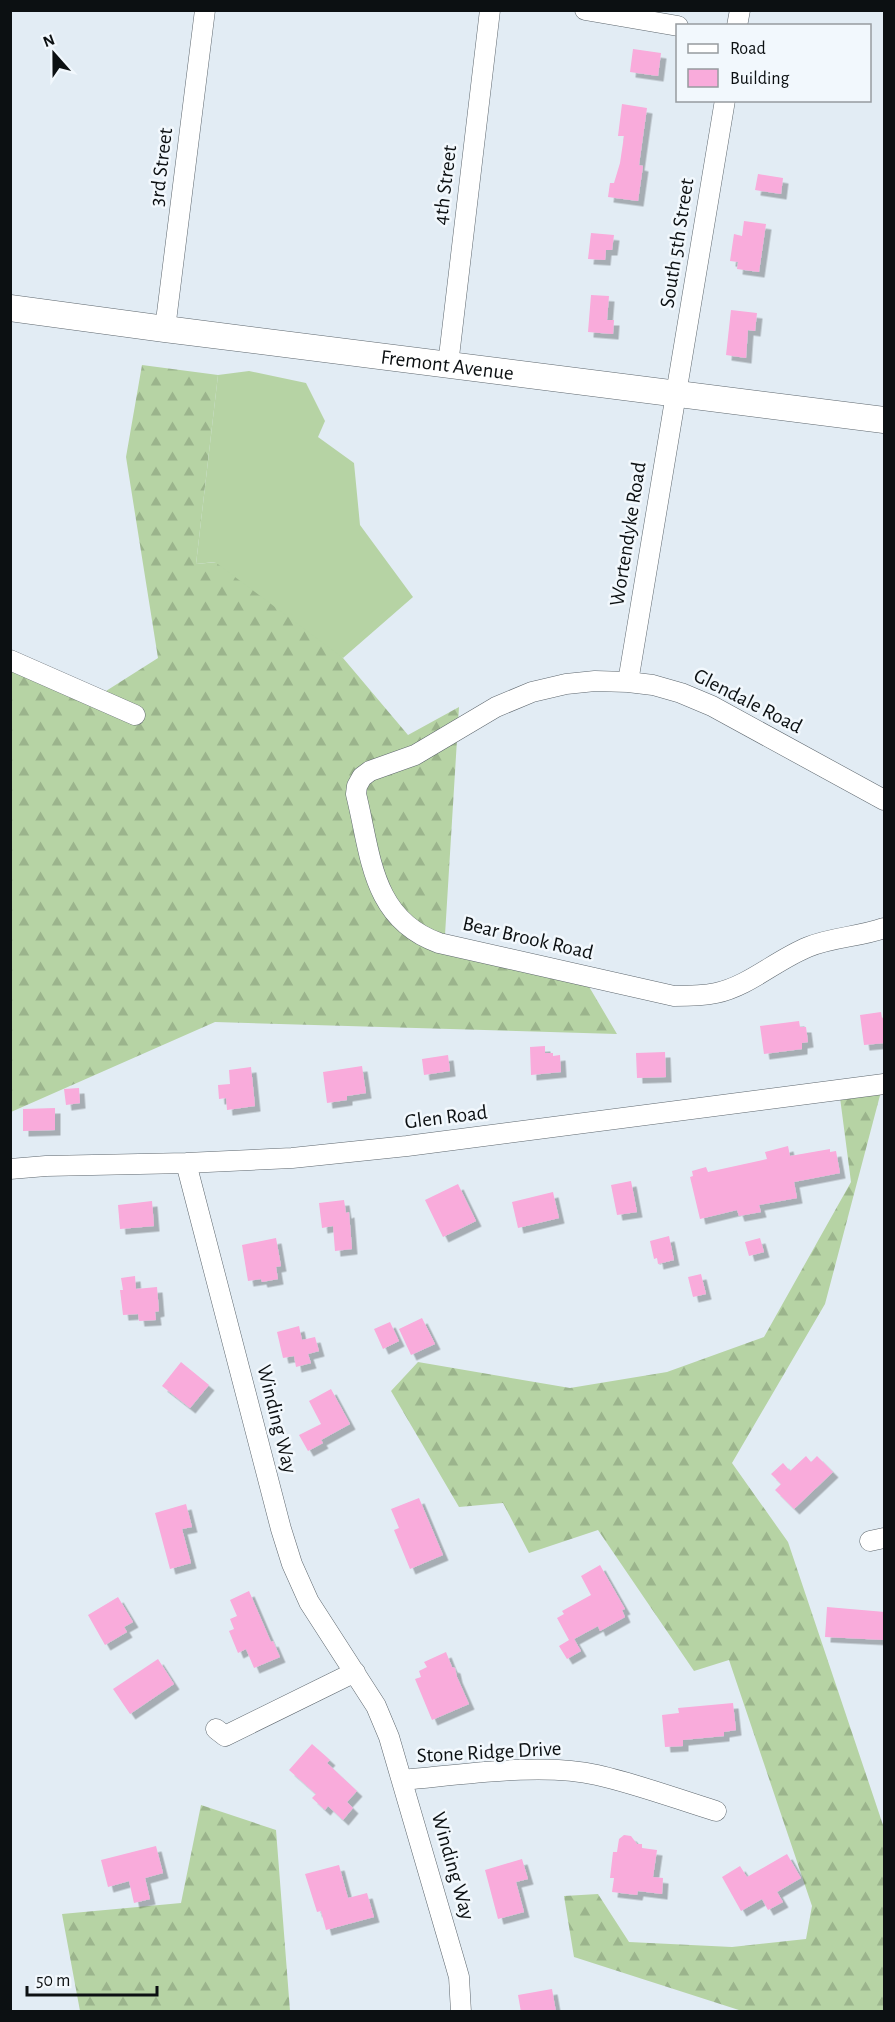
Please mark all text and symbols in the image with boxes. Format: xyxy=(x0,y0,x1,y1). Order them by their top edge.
north arrow xyxy=(24,24,84,84)
legend xyxy=(676,24,871,102)
text: N xyxy=(41,31,57,50)
text: Road xyxy=(730,40,766,58)
text: Building xyxy=(730,70,790,88)
street label: 3rd Street xyxy=(146,126,176,208)
street label: 4th Street xyxy=(430,143,460,226)
street label: South 5th Street xyxy=(656,176,698,309)
street label: Fremont Avenue xyxy=(380,346,515,384)
street label: Wortendyke Road xyxy=(606,460,650,608)
street label: Glendale Road xyxy=(690,665,806,737)
street label: Bear Brook Road xyxy=(460,913,596,963)
street label: Glen Road xyxy=(403,1101,489,1132)
street label: Winding Way xyxy=(253,1363,301,1476)
street label: Stone Ridge Drive xyxy=(416,1738,562,1766)
street label: Winding Way xyxy=(428,1810,478,1922)
scale bar xyxy=(27,1959,158,1997)
text: 50 m xyxy=(36,1972,70,1990)

